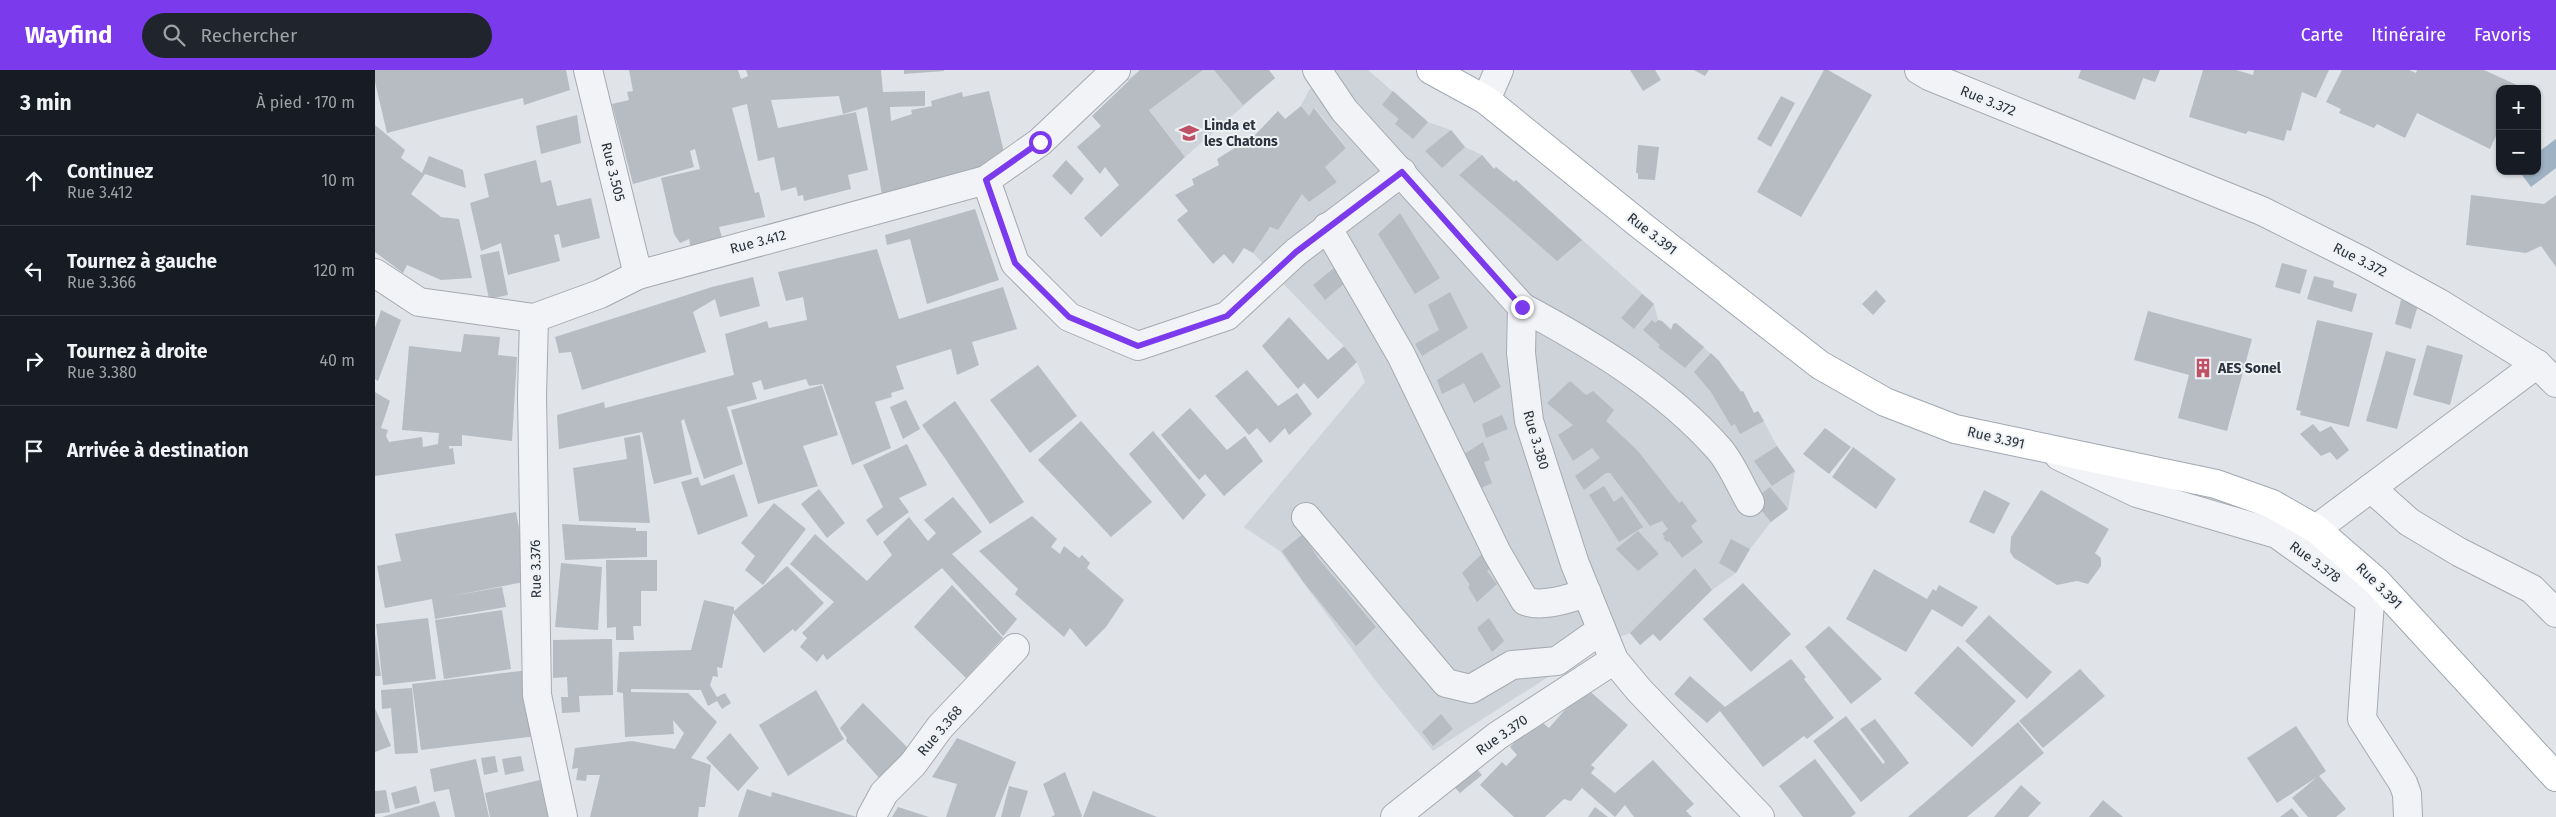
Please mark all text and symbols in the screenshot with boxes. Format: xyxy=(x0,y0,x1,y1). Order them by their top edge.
search box xyxy=(142,13,492,58)
text: Wayfind xyxy=(25,21,112,49)
icon: search xyxy=(160,21,188,49)
text: Rechercher xyxy=(200,24,297,47)
text: Carte xyxy=(2301,24,2343,46)
text: Itinéraire xyxy=(2371,24,2446,46)
text: Favoris xyxy=(2474,24,2531,46)
street label: Rue 3.372 xyxy=(1958,82,2018,120)
map controls xyxy=(2496,85,2541,175)
button: + xyxy=(2496,85,2541,130)
text: 3 min xyxy=(20,90,72,116)
text: À pied · 170 m xyxy=(256,93,355,112)
place label: Linda et les Chatons xyxy=(1204,117,1278,150)
school or university icon: Linda et les Chatons xyxy=(1178,122,1200,144)
button: − xyxy=(2496,130,2541,175)
route start xyxy=(1029,131,1052,154)
street label: Rue 3.505 xyxy=(597,141,629,203)
text: Continuez xyxy=(67,160,153,183)
icon: ahead xyxy=(20,167,48,195)
text: 10 m xyxy=(321,171,355,190)
text: Rue 3.412 xyxy=(67,183,133,202)
street label: Rue 3.391 xyxy=(1624,209,1680,259)
street label: Rue 3.412 xyxy=(728,226,788,258)
street label: Rue 3.372 xyxy=(2330,239,2390,281)
text: Tournez à gauche xyxy=(67,250,217,273)
icon: left xyxy=(20,257,48,285)
text: 120 m xyxy=(313,261,355,280)
text: Rue 3.366 xyxy=(67,273,136,292)
route end xyxy=(1511,296,1534,319)
text: Tournez à droite xyxy=(67,340,208,363)
icon: right xyxy=(20,347,48,375)
text: 40 m xyxy=(320,351,355,370)
building icon: AES Sonel xyxy=(2192,357,2214,379)
place label: AES Sonel xyxy=(2217,360,2282,377)
text: Rue 3.380 xyxy=(67,363,137,382)
street label: Rue 3.380 xyxy=(1519,408,1553,472)
street label: Rue 3.391 xyxy=(1966,423,2026,453)
icon: arrive xyxy=(20,437,48,465)
text: Arrivée à destination xyxy=(67,439,249,462)
street label: Rue 3.378 xyxy=(2286,538,2344,586)
street label: Rue 3.376 xyxy=(527,540,545,598)
street label: Rue 3.391 xyxy=(2352,559,2406,613)
street label: Rue 3.368 xyxy=(914,702,966,760)
street label: Rue 3.370 xyxy=(1473,711,1531,759)

